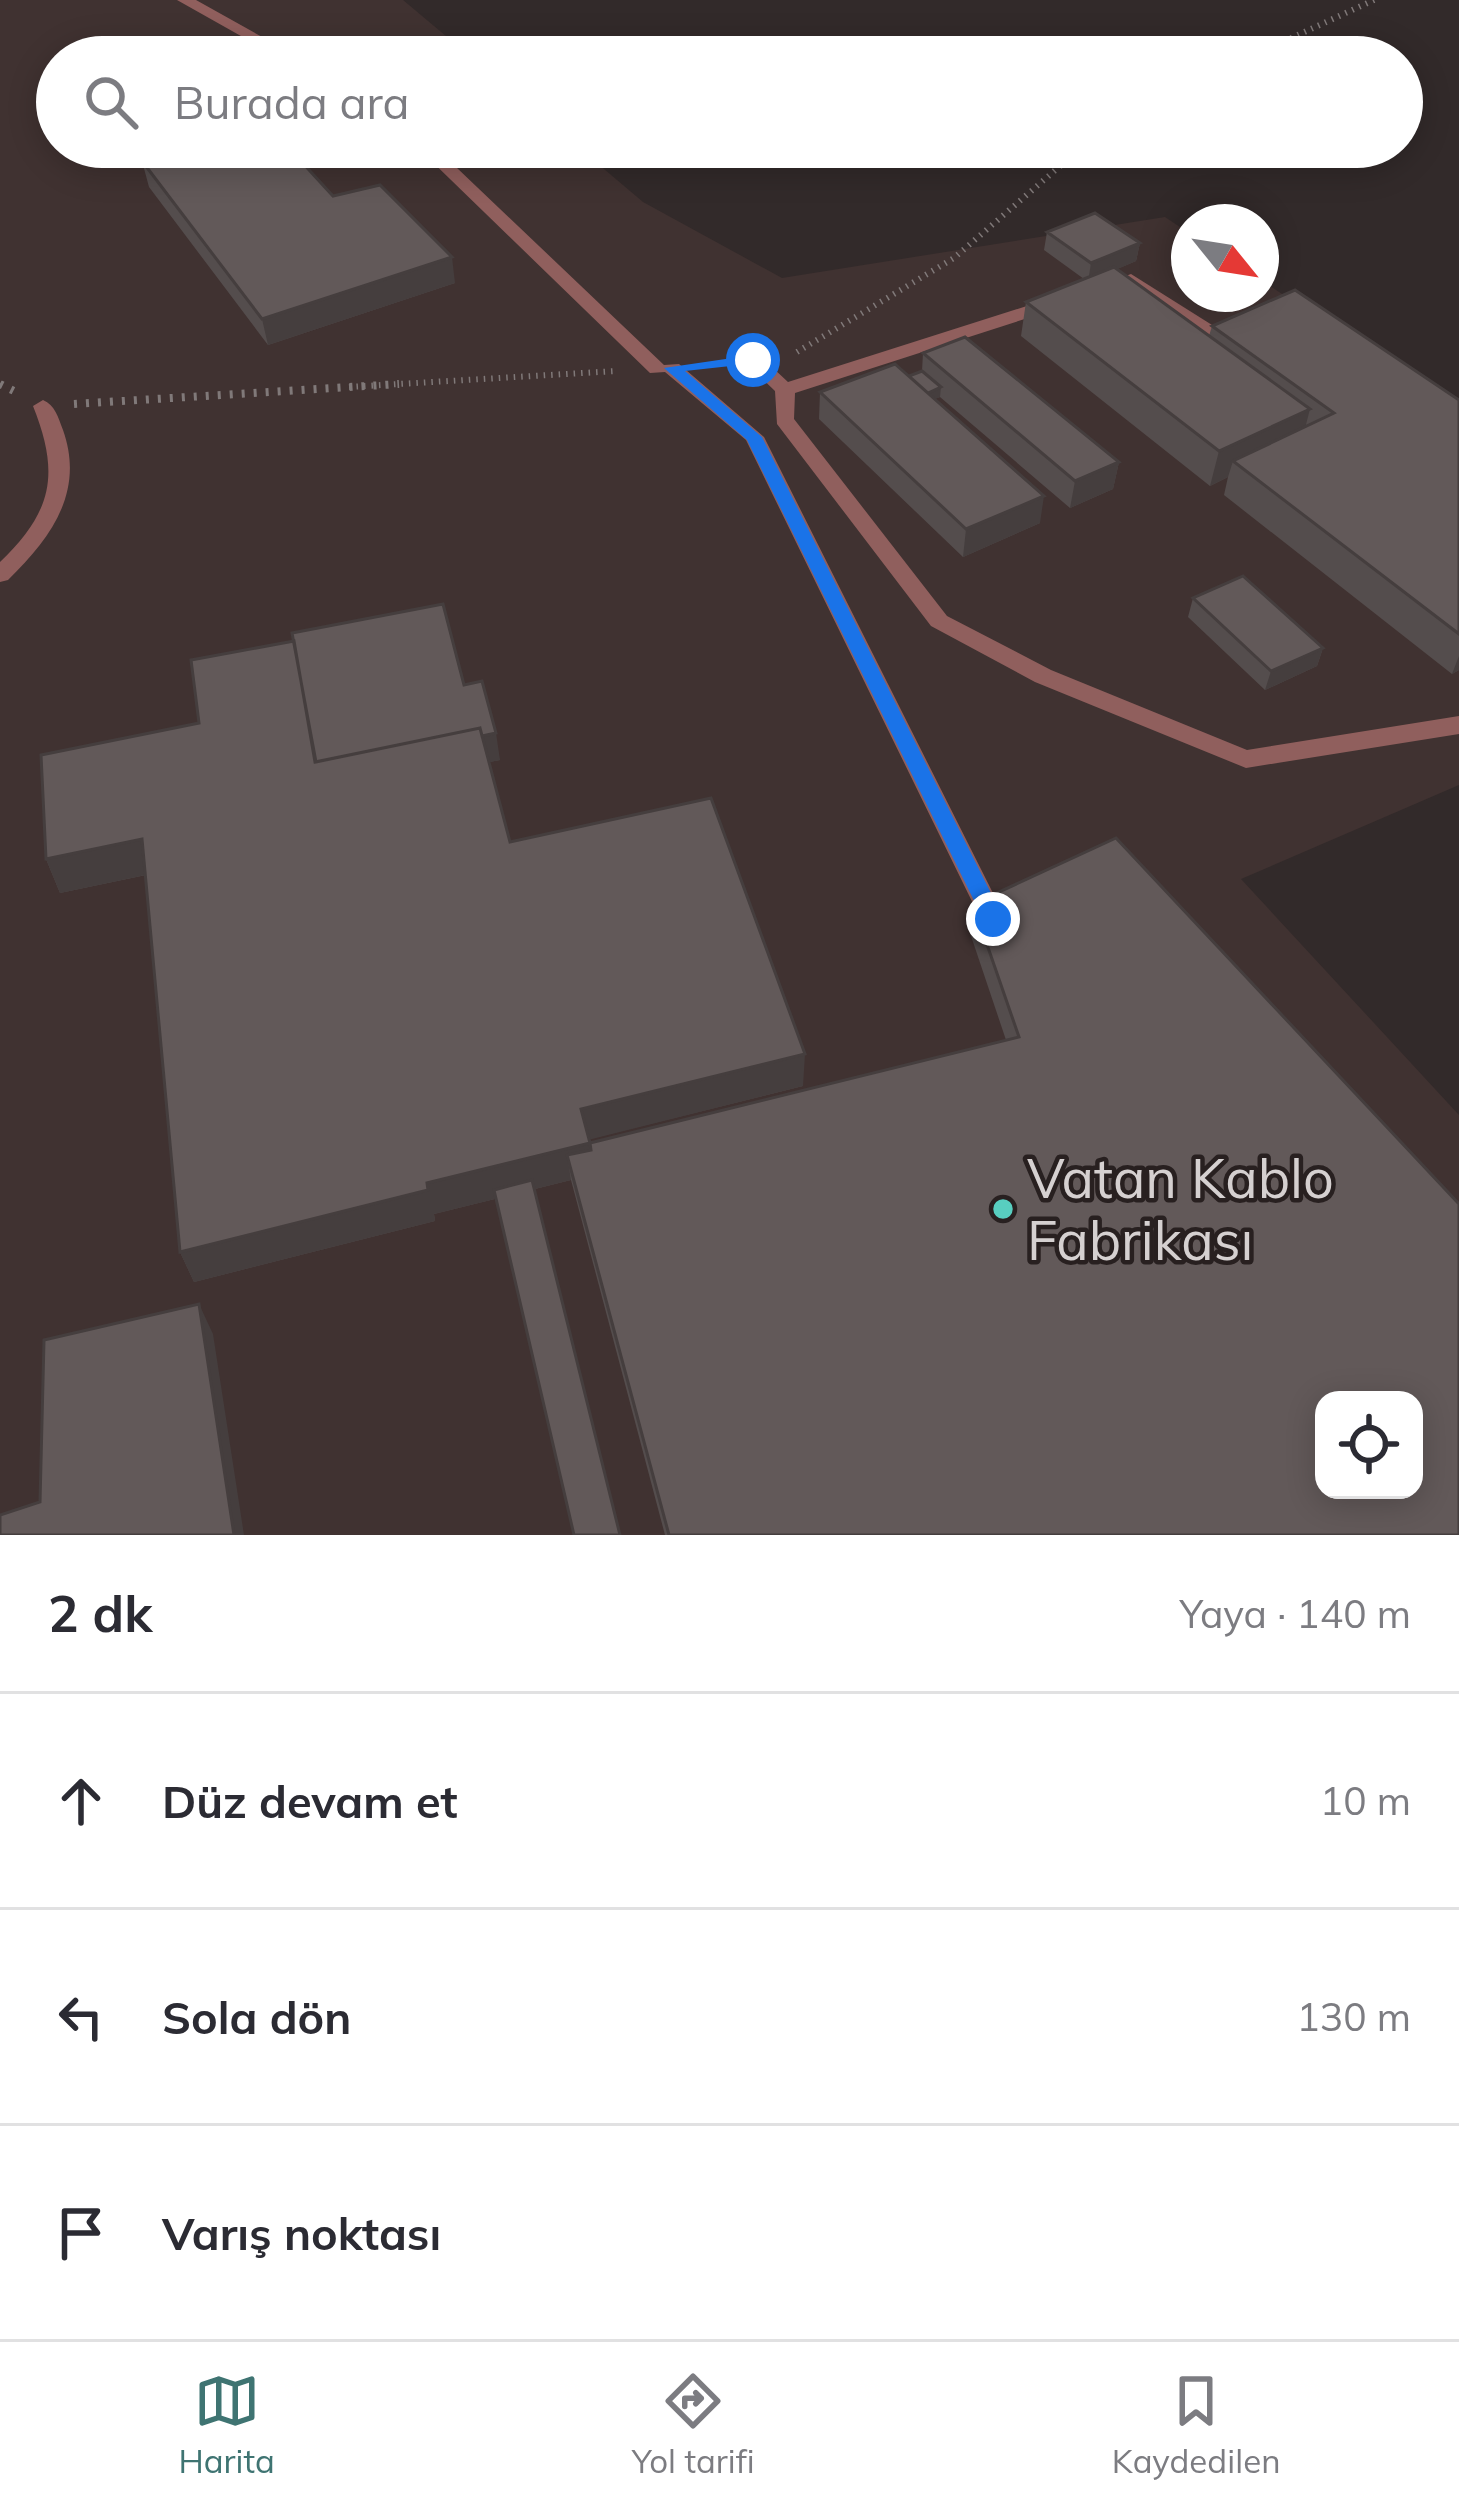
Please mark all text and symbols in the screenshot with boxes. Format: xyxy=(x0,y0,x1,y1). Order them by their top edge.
search box xyxy=(36,36,1423,168)
icon: search xyxy=(78,69,144,135)
text: Burada ara xyxy=(174,74,410,130)
north arrow xyxy=(1171,204,1279,312)
route start xyxy=(726,333,780,387)
route end xyxy=(966,892,1020,946)
place label: Vatan Kablo Fabrikası xyxy=(1027,1144,1334,1274)
marker: Vatan Kablo Fabrikası xyxy=(990,1196,1016,1222)
map controls xyxy=(1315,1391,1423,1499)
button: locate xyxy=(1315,1391,1423,1499)
text: 2 dk xyxy=(48,1581,152,1645)
text: Yaya · 140 m xyxy=(1179,1589,1411,1638)
icon: ahead xyxy=(48,1768,114,1834)
text: Düz devam et xyxy=(162,1773,458,1829)
text: 10 m xyxy=(1320,1776,1411,1825)
icon: left xyxy=(48,1984,114,2050)
text: Sola dön xyxy=(162,1989,351,2045)
text: 130 m xyxy=(1296,1992,1411,2041)
icon: arrive xyxy=(48,2200,114,2266)
text: Varış noktası xyxy=(162,2205,441,2261)
tab: Harita xyxy=(179,2368,275,2481)
tab: Yol tarifi xyxy=(632,2368,755,2481)
tab: Kaydedilen xyxy=(1112,2368,1280,2481)

